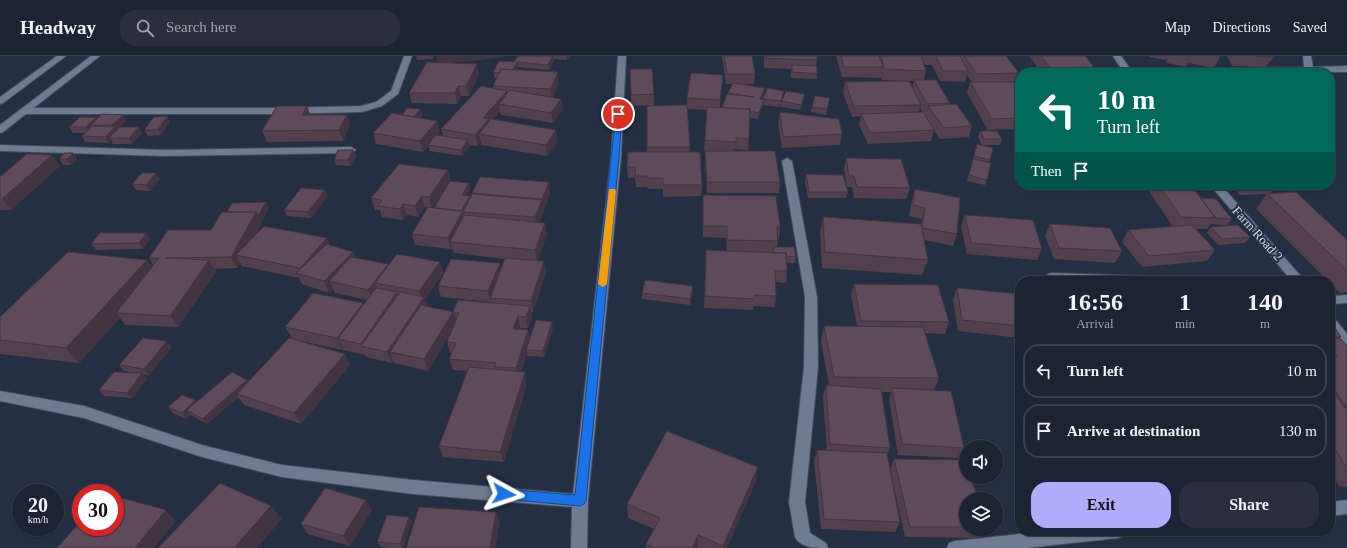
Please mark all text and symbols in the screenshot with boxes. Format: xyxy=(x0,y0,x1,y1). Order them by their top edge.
search box xyxy=(120,10,400,46)
text: Headway xyxy=(20,17,96,38)
icon: search xyxy=(134,17,156,39)
text: Search here xyxy=(166,19,236,35)
text: Map xyxy=(1165,20,1190,35)
text: Directions xyxy=(1212,20,1271,35)
text: Saved xyxy=(1293,20,1327,35)
icon: left xyxy=(1031,84,1083,136)
text: 10 m xyxy=(1097,84,1155,115)
pin xyxy=(601,97,635,131)
icon: arrive xyxy=(607,103,629,125)
text: Turn left xyxy=(1097,117,1160,137)
icon: arrive xyxy=(1070,160,1092,182)
text: Then xyxy=(1031,163,1062,179)
street label: Farm Road 2 xyxy=(1229,203,1286,264)
text: 16:56 xyxy=(1067,289,1123,315)
text: 1 xyxy=(1179,289,1191,315)
text: 140 xyxy=(1247,289,1283,315)
text: Arrival xyxy=(1076,316,1114,331)
text: min xyxy=(1175,316,1195,331)
text: m xyxy=(1260,316,1270,331)
icon: left xyxy=(1033,360,1055,382)
text: Turn left xyxy=(1067,363,1124,379)
text: 10 m xyxy=(1287,363,1317,379)
icon: arrive xyxy=(1033,420,1055,442)
text: Arrive at destination xyxy=(1067,423,1200,439)
text: 130 m xyxy=(1279,423,1317,439)
map controls xyxy=(959,440,1003,536)
button: sound xyxy=(959,440,1003,484)
position arrow xyxy=(483,473,525,515)
button: Exit xyxy=(1031,482,1171,528)
button: Share xyxy=(1179,482,1319,528)
speed limit sign: 30 xyxy=(72,484,124,536)
button: layers xyxy=(959,492,1003,536)
text: 20 xyxy=(28,494,48,516)
text: km/h xyxy=(28,514,48,525)

